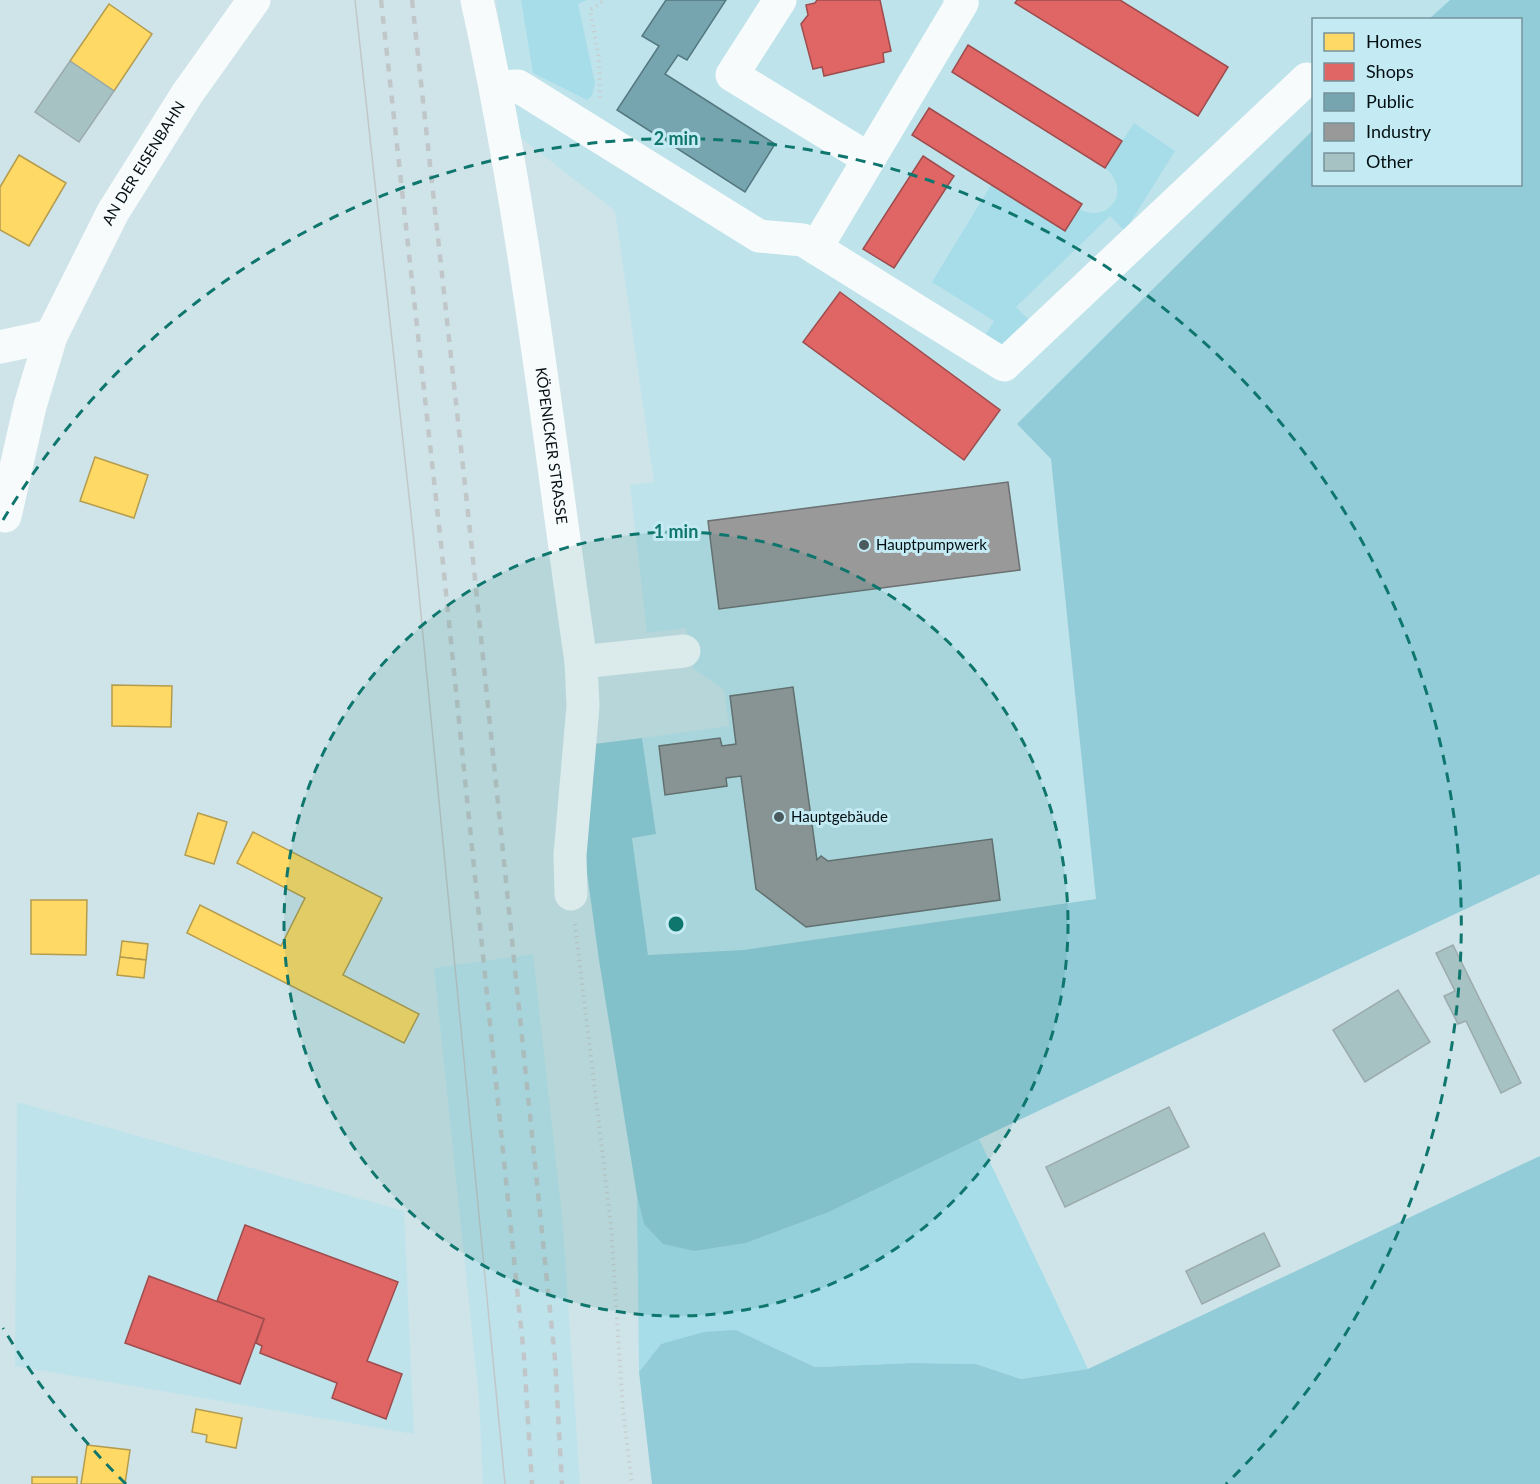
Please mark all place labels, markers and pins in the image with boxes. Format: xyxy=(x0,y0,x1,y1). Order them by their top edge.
place label: Hauptpumpwerk xyxy=(876,535,987,553)
marker: Hauptpumpwerk xyxy=(857,538,871,552)
place label: Hauptgebäude xyxy=(791,807,888,825)
marker: Hauptgebäude xyxy=(772,810,786,824)
centre of rings xyxy=(666,914,686,934)

